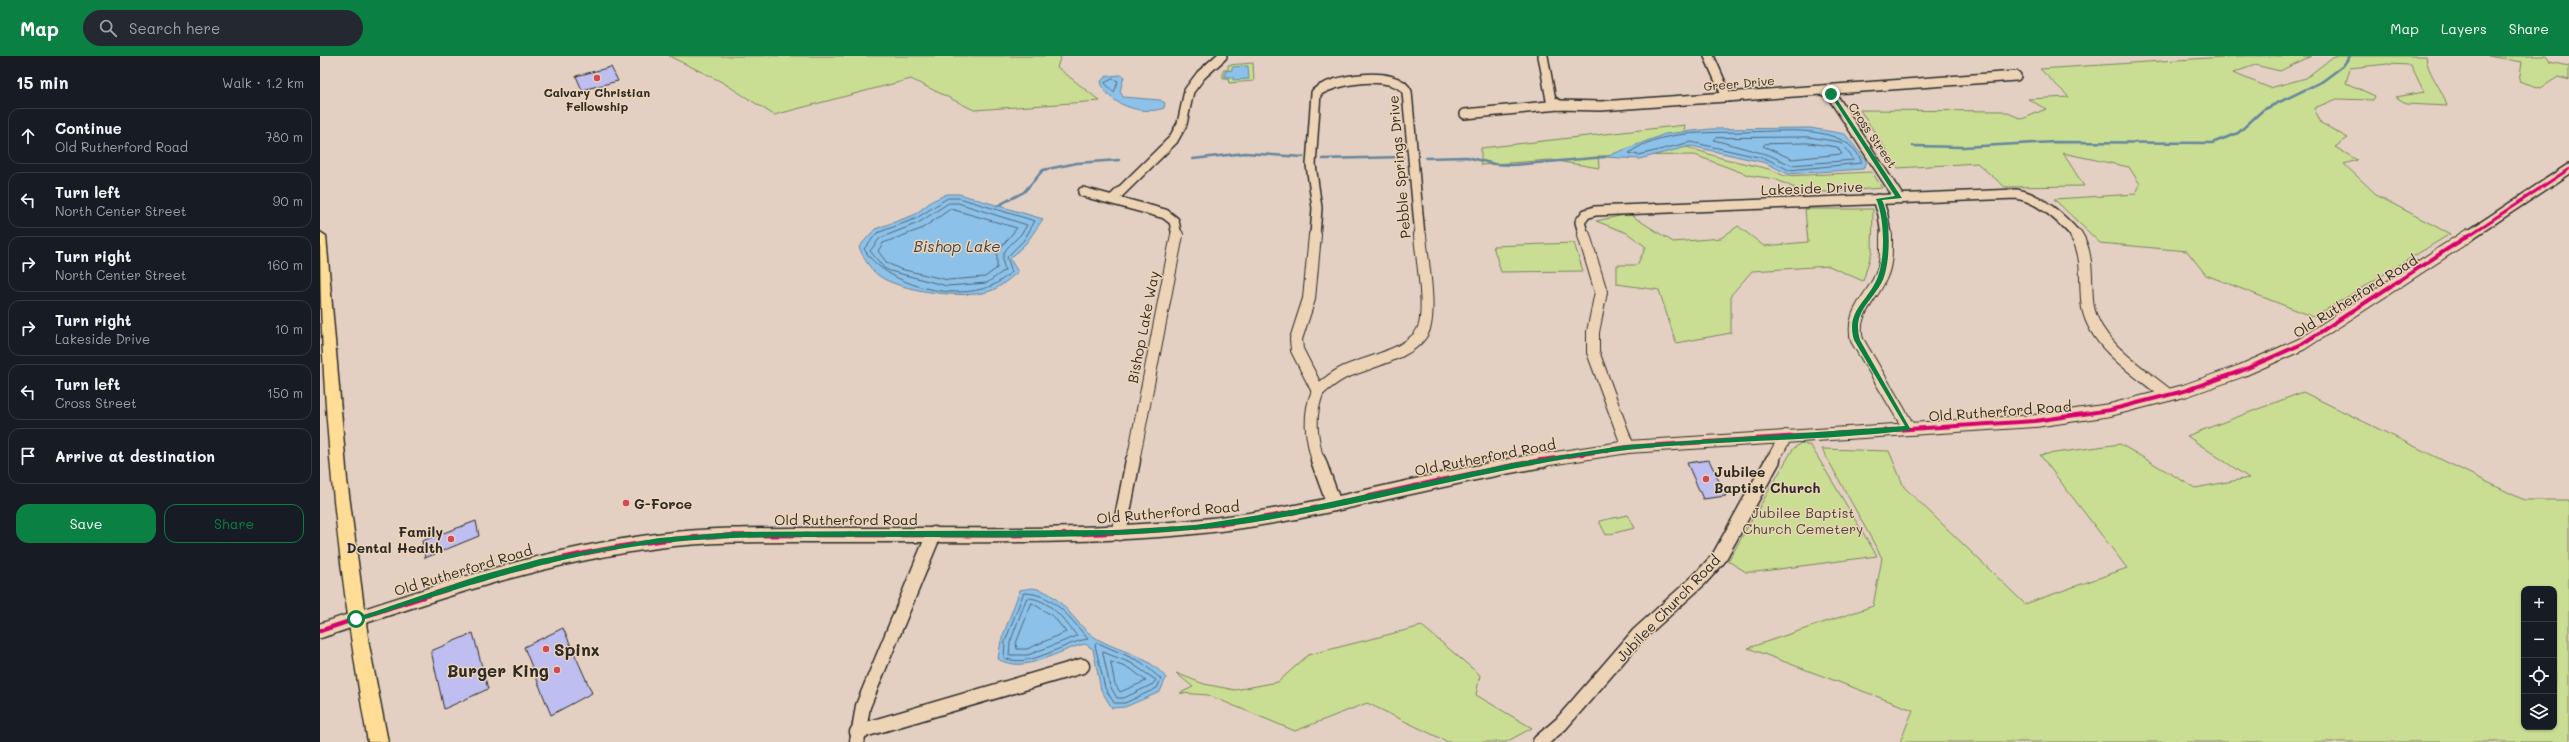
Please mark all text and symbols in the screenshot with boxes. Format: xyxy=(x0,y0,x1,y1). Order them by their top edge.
search box xyxy=(83,10,363,46)
text: Map xyxy=(20,16,59,41)
icon: search xyxy=(97,17,119,39)
text: Search here xyxy=(129,18,220,38)
text: Map xyxy=(2390,19,2419,38)
text: Layers xyxy=(2441,19,2487,38)
text: Share xyxy=(2509,19,2549,38)
text: 15 min xyxy=(16,71,69,93)
street label: Greer Drive xyxy=(1703,72,1775,94)
marker: Calvary Christian Fellowship xyxy=(592,73,602,83)
text: Walk · 1.2 km xyxy=(222,74,304,91)
place label: Calvary Christian Fellowship xyxy=(544,84,650,114)
route end xyxy=(1822,85,1840,103)
street label: Pebble Springs Drive xyxy=(1383,95,1415,239)
street label: Cross Street xyxy=(1845,99,1901,171)
text: Continue xyxy=(55,118,122,138)
icon: ahead xyxy=(17,125,39,147)
text: 780 m xyxy=(265,128,303,145)
text: Old Rutherford Road xyxy=(55,138,188,155)
street label: Lakeside Drive xyxy=(1761,177,1863,199)
text: Turn left xyxy=(55,182,120,202)
icon: left xyxy=(17,189,39,211)
text: 90 m xyxy=(273,192,303,209)
text: North Center Street xyxy=(55,202,186,219)
water label: Bishop Lake xyxy=(913,236,1001,256)
text: Turn right xyxy=(55,246,132,266)
street label: Old Rutherford Road xyxy=(2289,250,2421,342)
icon: right xyxy=(17,253,39,275)
text: 160 m xyxy=(267,256,303,273)
text: North Center Street xyxy=(55,266,186,283)
street label: Bishop Lake Way xyxy=(1123,269,1163,385)
text: Turn right xyxy=(55,310,132,330)
icon: right xyxy=(17,317,39,339)
text: 10 m xyxy=(275,320,303,337)
text: Lakeside Drive xyxy=(55,330,150,347)
text: Turn left xyxy=(55,374,120,394)
icon: left xyxy=(17,381,39,403)
text: 150 m xyxy=(267,384,303,401)
text: Cross Street xyxy=(55,394,137,411)
street label: Old Rutherford Road xyxy=(1928,397,2072,425)
street label: Old Rutherford Road xyxy=(1413,434,1557,480)
icon: arrive xyxy=(17,445,39,467)
text: Arrive at destination xyxy=(55,446,215,466)
place label: Jubilee Baptist Church xyxy=(1714,462,1820,497)
marker: Jubilee Baptist Church xyxy=(1701,474,1711,484)
place label: G-Force xyxy=(634,494,692,513)
street label: Old Rutherford Road xyxy=(1096,496,1240,528)
marker: G-Force xyxy=(621,498,631,508)
park label: Jubilee Baptist Church Cemetery xyxy=(1743,503,1863,538)
button: Save xyxy=(16,504,156,543)
button: Share xyxy=(164,504,304,543)
street label: Old Rutherford Road xyxy=(774,510,918,529)
place label: Family Dental Health xyxy=(347,522,443,557)
marker: Family Dental Health xyxy=(446,534,456,544)
street label: Old Rutherford Road xyxy=(392,540,534,600)
street label: Jubilee Church Road xyxy=(1612,550,1724,666)
map controls xyxy=(2521,586,2557,730)
button: + xyxy=(2521,586,2557,622)
route start xyxy=(347,610,365,628)
button: − xyxy=(2521,622,2557,658)
place label: Spinx xyxy=(554,638,600,660)
marker: Spinx xyxy=(541,644,551,654)
button: locate xyxy=(2521,658,2557,694)
place label: Burger King xyxy=(447,659,549,681)
marker: Burger King xyxy=(552,665,562,675)
button: layers xyxy=(2521,694,2557,730)

